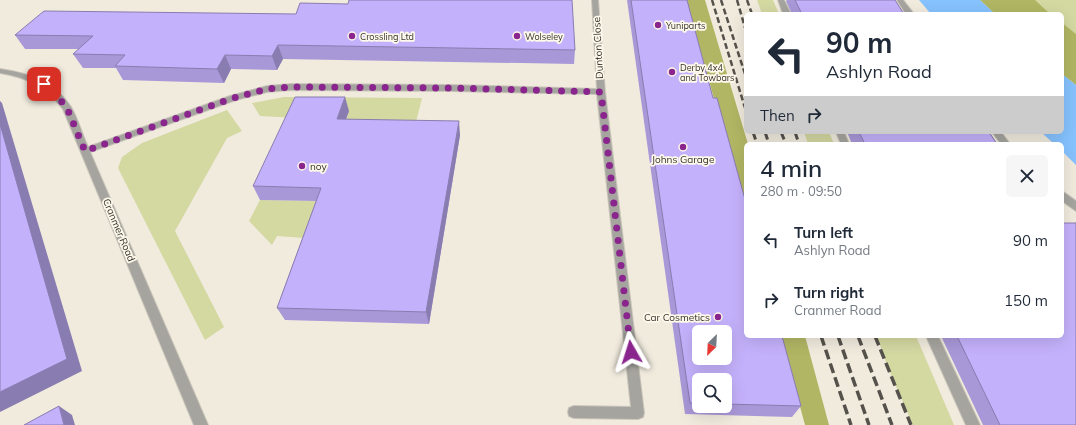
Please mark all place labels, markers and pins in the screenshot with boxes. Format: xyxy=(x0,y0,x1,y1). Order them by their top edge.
marker: Yuniparts xyxy=(653,20,663,30)
place label: Yuniparts xyxy=(665,20,705,31)
marker: Crossling Ltd xyxy=(347,31,357,41)
place label: Crossling Ltd xyxy=(360,31,414,42)
marker: Wolseley xyxy=(512,31,522,41)
place label: Wolseley xyxy=(525,31,563,43)
place label: Derby 4x4 and Towbars xyxy=(680,62,735,83)
pin xyxy=(27,67,61,101)
marker: Derby 4x4 and Towbars xyxy=(667,67,677,77)
marker: Johns Garage xyxy=(678,142,688,152)
place label: Johns Garage xyxy=(652,153,714,166)
place label: noy xyxy=(310,160,327,173)
marker: noy xyxy=(297,161,307,171)
place label: Car Cosmetics xyxy=(644,311,710,324)
marker: Car Cosmetics xyxy=(713,312,723,322)

